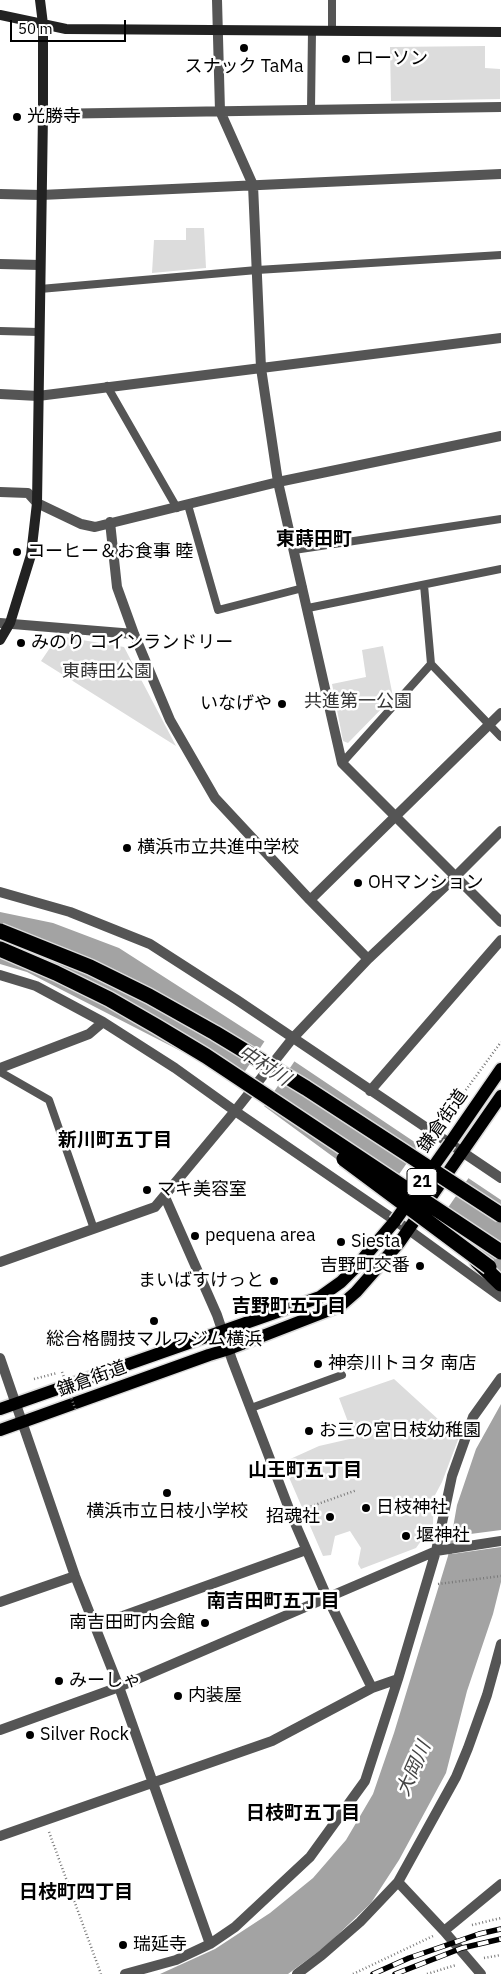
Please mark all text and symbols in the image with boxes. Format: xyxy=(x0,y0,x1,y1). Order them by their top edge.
scale bar xyxy=(12,10,129,42)
text: 50 m xyxy=(18,19,53,38)
marker: スナック TaMa xyxy=(238,42,250,54)
place label: ローソン xyxy=(356,48,428,70)
marker: ローソン xyxy=(340,53,352,65)
place label: スナック TaMa xyxy=(184,56,304,78)
place label: 光勝寺 xyxy=(27,106,81,128)
marker: 光勝寺 xyxy=(11,111,23,123)
district label: 東蒔田町 xyxy=(276,529,352,551)
place label: コーヒー＆お食事 睦 xyxy=(27,541,193,563)
marker: コーヒー＆お食事 睦 xyxy=(11,546,23,558)
place label: みのり コインランドリー xyxy=(31,632,233,654)
marker: みのり コインランドリー xyxy=(15,637,27,649)
park label: 東蒔田公園 xyxy=(62,661,152,683)
park label: 共進第一公園 xyxy=(304,691,412,713)
place label: いなげや xyxy=(200,693,272,715)
marker: いなげや xyxy=(276,698,288,710)
place label: 横浜市立共進中学校 xyxy=(137,837,299,859)
marker: 横浜市立共進中学校 xyxy=(121,842,133,854)
place label: OHマンション xyxy=(368,872,483,894)
marker: OHマンション xyxy=(352,877,364,889)
water label: 中村川 xyxy=(234,1041,294,1091)
street label: 鎌倉街道 xyxy=(414,1085,472,1157)
district label: 新川町五丁目 xyxy=(58,1130,172,1152)
road number: 21 xyxy=(407,1168,437,1196)
place label: マキ美容室 xyxy=(157,1179,247,1201)
marker: マキ美容室 xyxy=(141,1184,153,1196)
place label: pequena area xyxy=(205,1225,316,1247)
marker: pequena area xyxy=(189,1230,201,1242)
place label: Siesta xyxy=(351,1231,400,1253)
marker: Siesta xyxy=(335,1236,347,1248)
place label: 吉野町交番 xyxy=(320,1255,410,1277)
marker: 吉野町交番 xyxy=(414,1260,426,1272)
place label: まいばすけっと xyxy=(138,1270,264,1292)
marker: まいばすけっと xyxy=(268,1275,280,1287)
district label: 吉野町五丁目 xyxy=(232,1296,346,1318)
marker: 総合格闘技マルワジム横浜 xyxy=(148,1315,160,1327)
place label: 総合格闘技マルワジム横浜 xyxy=(46,1329,262,1351)
place label: 神奈川トヨタ 南店 xyxy=(328,1353,476,1375)
street label: 鎌倉街道 xyxy=(54,1357,130,1401)
marker: 神奈川トヨタ 南店 xyxy=(312,1358,324,1370)
place label: お三の宮日枝幼稚園 xyxy=(319,1420,481,1442)
marker: お三の宮日枝幼稚園 xyxy=(303,1425,315,1437)
district label: 山王町五丁目 xyxy=(248,1460,362,1482)
marker: 横浜市立日枝小学校 xyxy=(161,1487,173,1499)
place label: 日枝神社 xyxy=(376,1497,448,1519)
place label: 横浜市立日枝小学校 xyxy=(86,1501,248,1523)
marker: 日枝神社 xyxy=(360,1502,372,1514)
place label: 招魂社 xyxy=(266,1506,320,1528)
marker: 招魂社 xyxy=(324,1511,336,1523)
place label: 堰神社 xyxy=(416,1525,470,1547)
marker: 堰神社 xyxy=(400,1530,412,1542)
district label: 南吉田町五丁目 xyxy=(207,1591,339,1613)
place label: 南吉田町内会館 xyxy=(69,1612,195,1634)
marker: 南吉田町内会館 xyxy=(199,1617,211,1629)
place label: みーしゃ xyxy=(69,1670,141,1692)
marker: みーしゃ xyxy=(53,1675,65,1687)
place label: 内装屋 xyxy=(188,1685,242,1707)
marker: 内装屋 xyxy=(172,1690,184,1702)
place label: Silver Rock xyxy=(40,1724,129,1746)
marker: Silver Rock xyxy=(24,1729,36,1741)
water label: 大岡川 xyxy=(392,1738,436,1800)
district label: 日枝町五丁目 xyxy=(246,1803,360,1825)
district label: 日枝町四丁目 xyxy=(19,1882,133,1904)
place label: 瑞延寺 xyxy=(133,1934,187,1956)
marker: 瑞延寺 xyxy=(117,1939,129,1951)

